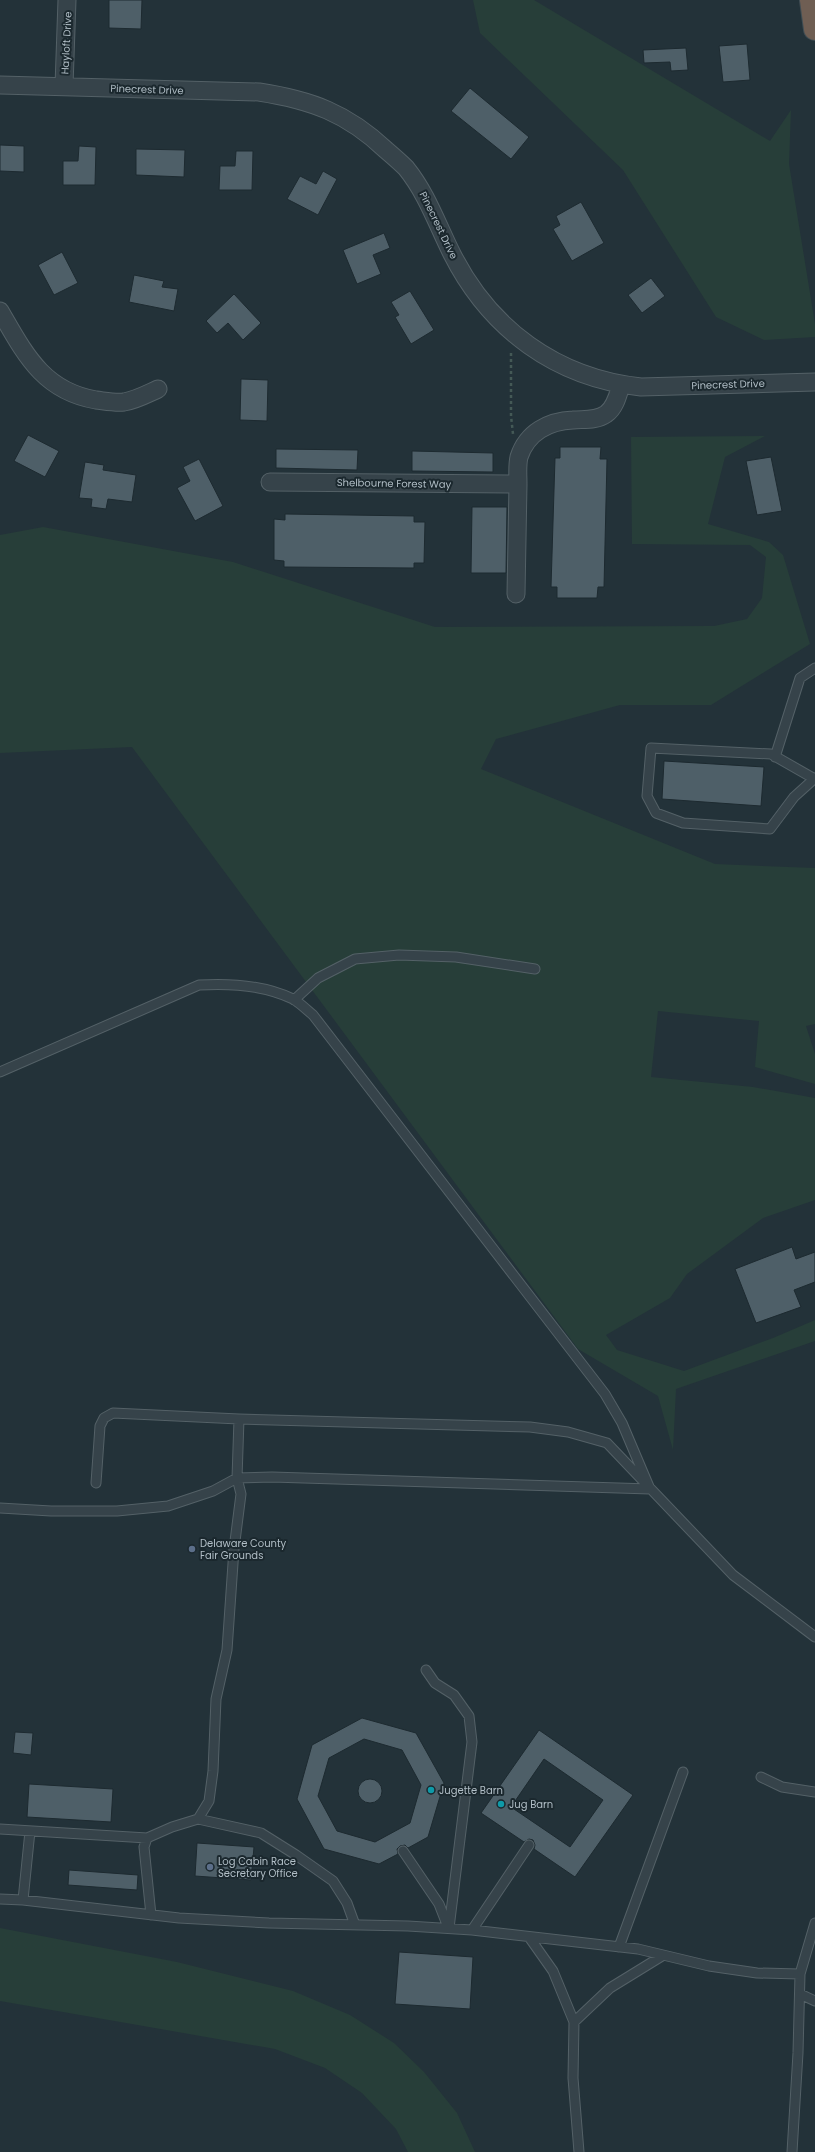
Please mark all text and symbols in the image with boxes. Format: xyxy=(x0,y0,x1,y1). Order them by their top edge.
street label: Hayloft Drive xyxy=(57,11,76,75)
street label: Pinecrest Drive xyxy=(110,81,184,98)
street label: Pinecrest Drive xyxy=(416,189,461,262)
street label: Pinecrest Drive xyxy=(691,376,765,393)
street label: Shelbourne Forest Way xyxy=(337,475,452,492)
place label: Delaware County Fair Grounds xyxy=(200,1536,287,1563)
marker: Delaware County Fair Grounds xyxy=(187,1544,197,1554)
place label: Jugette Barn xyxy=(439,1783,503,1798)
marker: Jugette Barn xyxy=(426,1785,436,1795)
place label: Jug Barn xyxy=(509,1797,553,1812)
marker: Jug Barn xyxy=(496,1799,506,1809)
place label: Log Cabin Race Secretary Office xyxy=(218,1854,298,1881)
marker: Log Cabin Race Secretary Office xyxy=(205,1862,215,1872)

